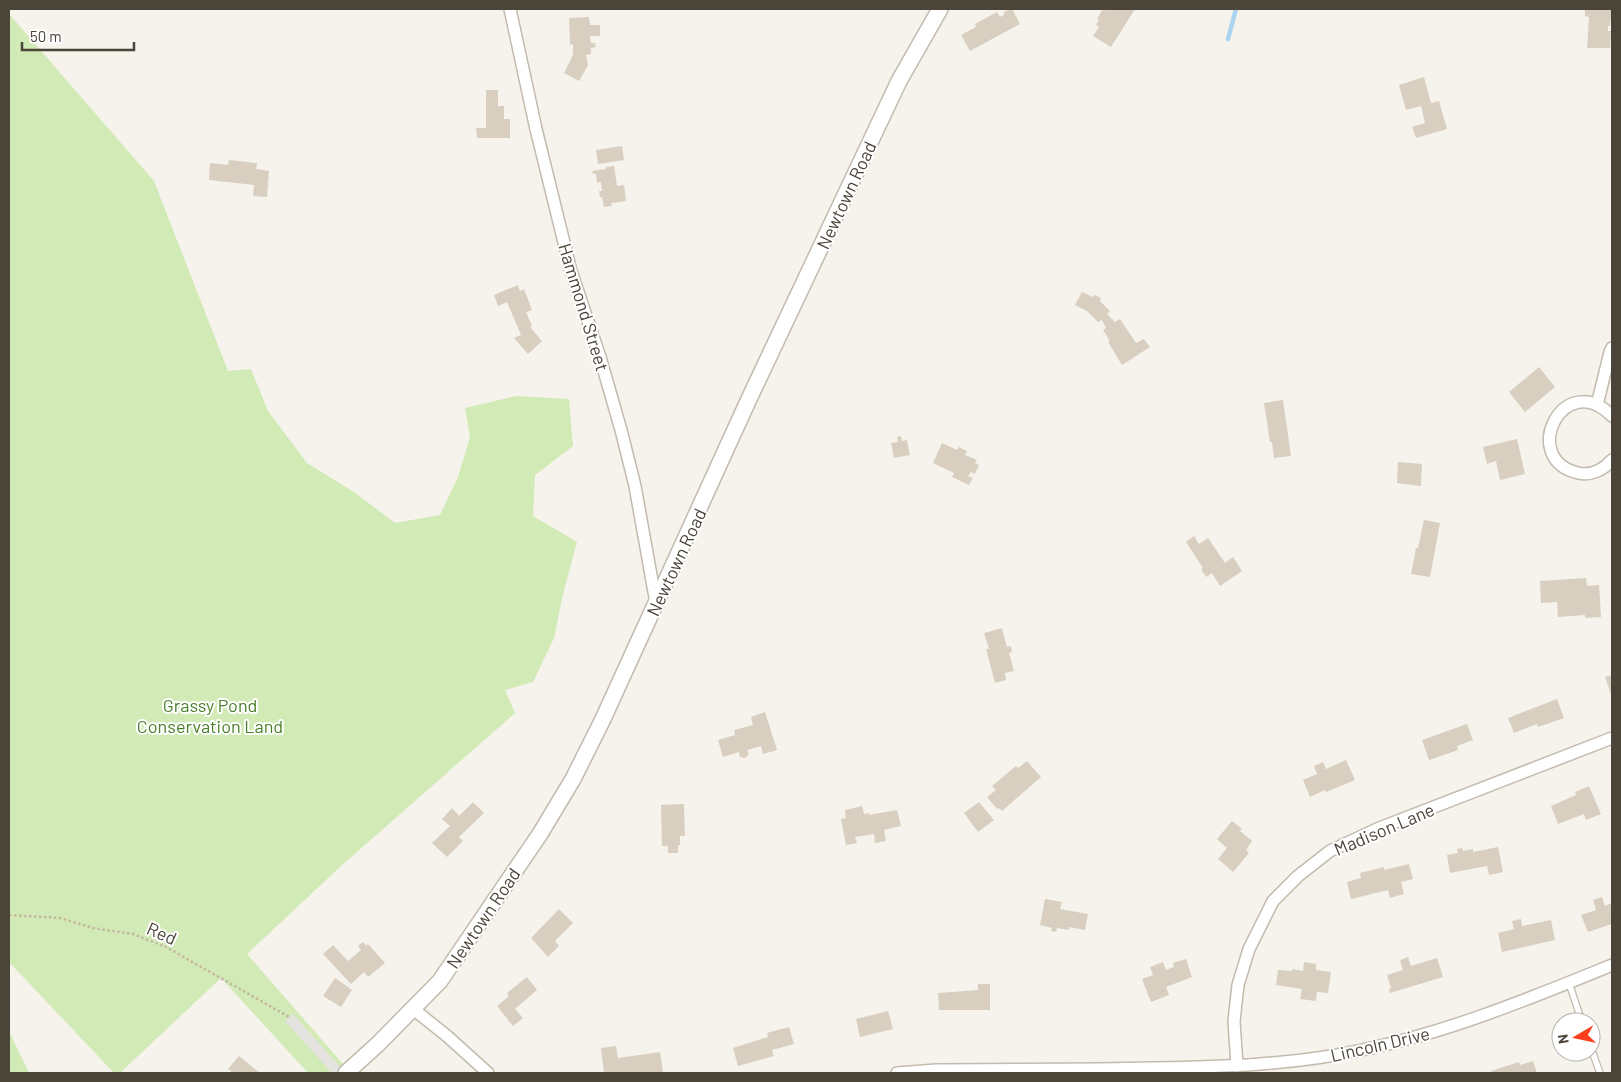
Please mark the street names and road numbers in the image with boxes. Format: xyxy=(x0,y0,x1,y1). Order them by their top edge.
street label: Newtown Road xyxy=(811,138,881,252)
street label: Hammond Street xyxy=(554,240,614,374)
street label: Newtown Road xyxy=(641,505,711,619)
street label: Madison Lane xyxy=(1331,798,1437,860)
street label: Newtown Road xyxy=(441,864,525,972)
street label: Red xyxy=(144,917,180,949)
street label: Lincoln Drive xyxy=(1328,1022,1432,1066)

